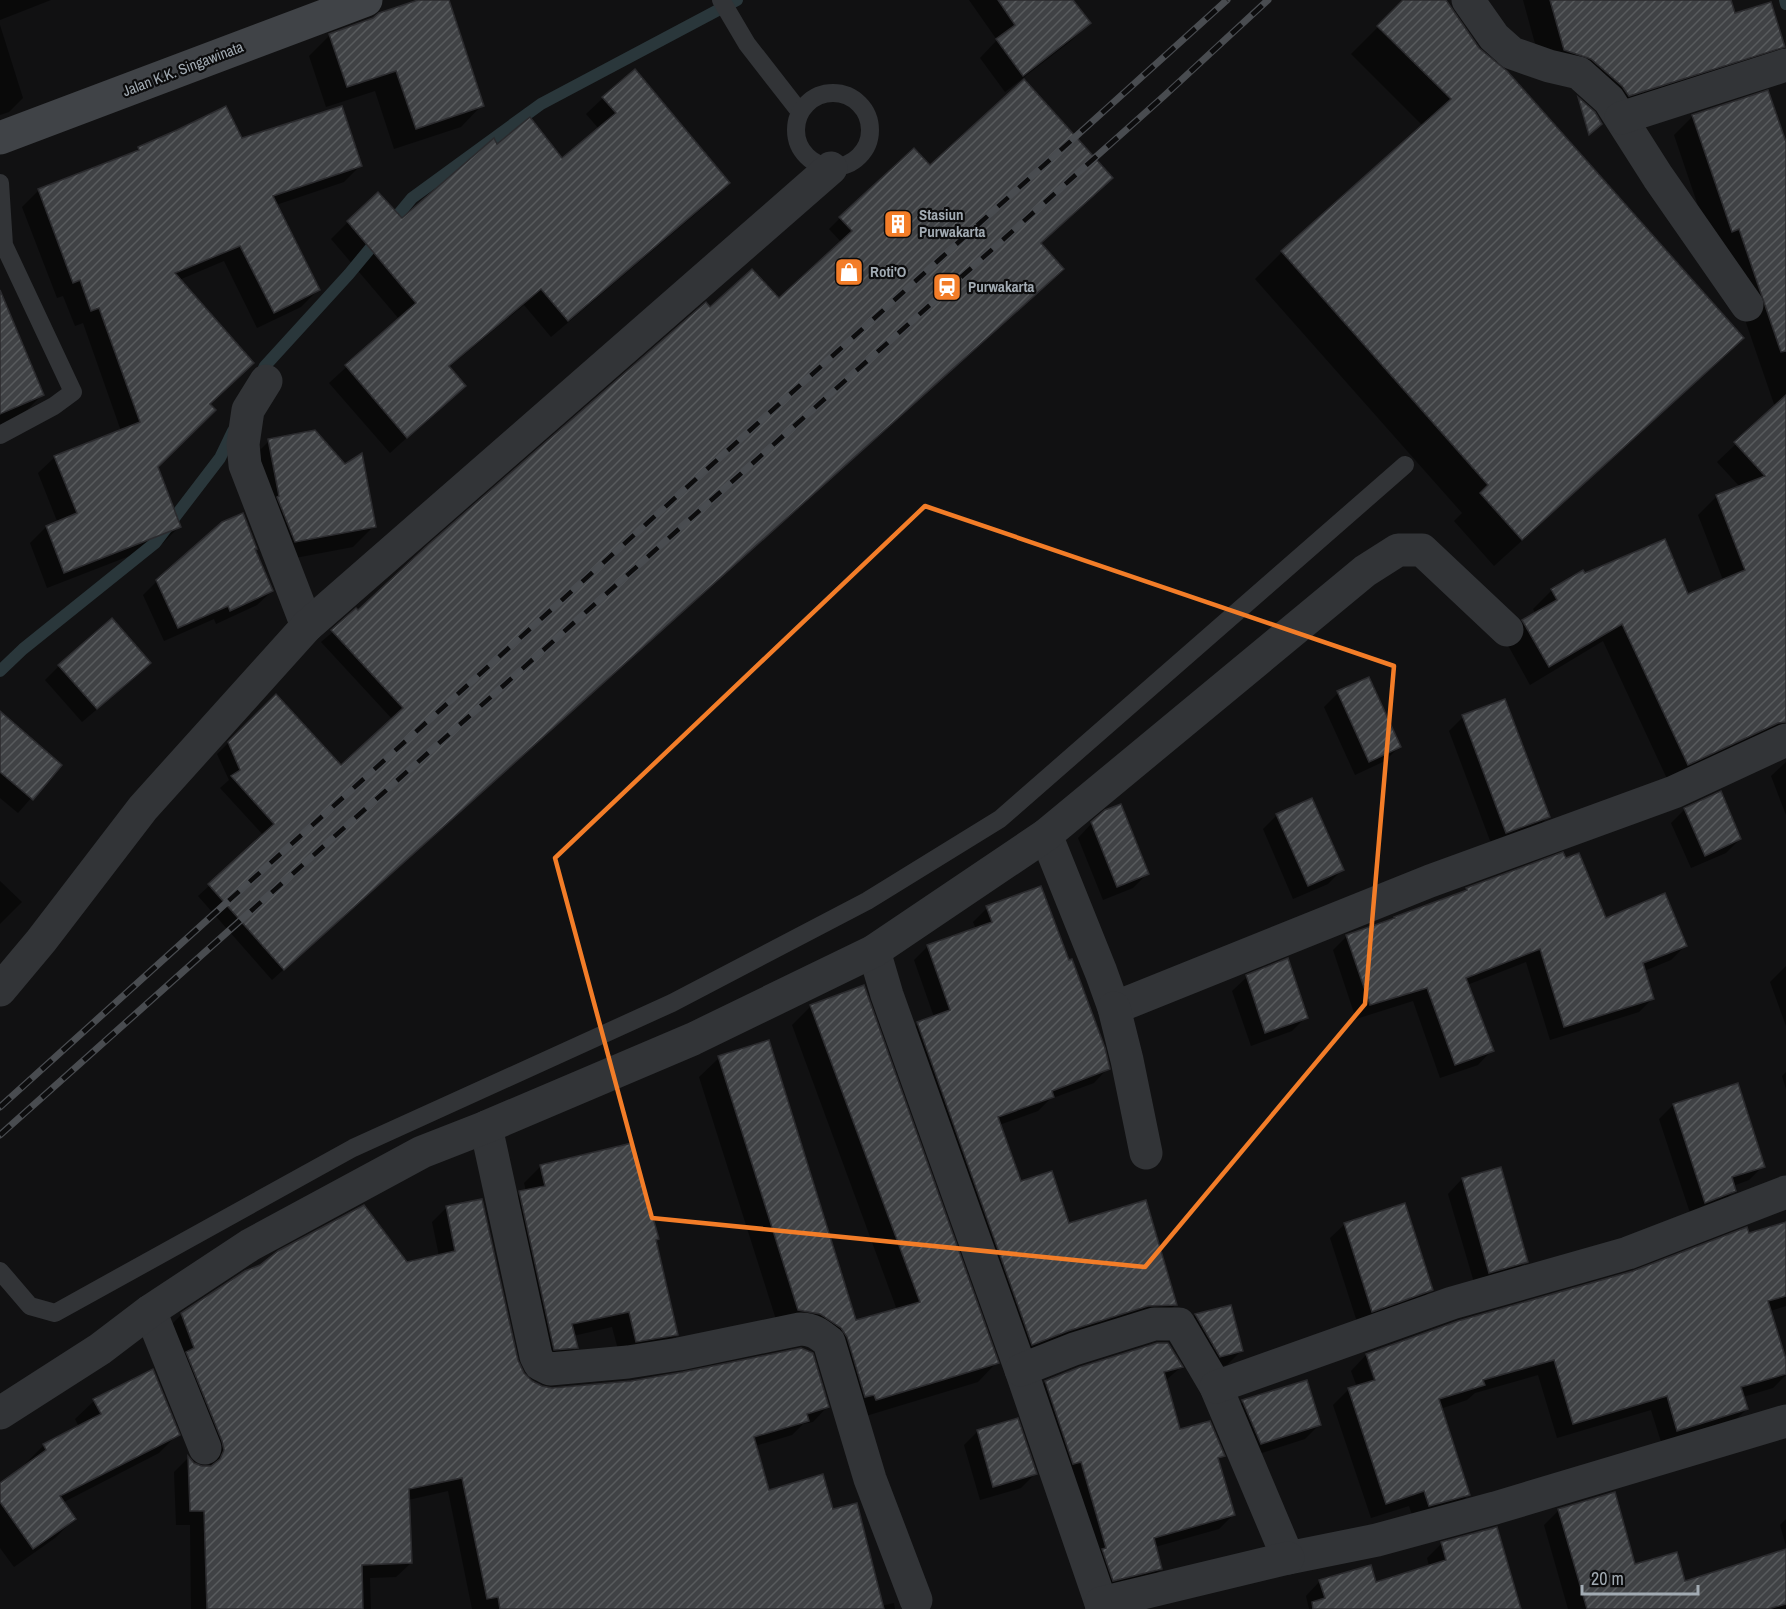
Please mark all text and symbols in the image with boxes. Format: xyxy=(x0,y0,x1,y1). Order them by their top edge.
street label: Jalan K.K. Singawinata xyxy=(119,36,246,101)
place label: Stasiun Purwakarta xyxy=(919,204,985,242)
building icon: Stasiun Purwakarta xyxy=(882,208,914,240)
shop icon: Roti'O xyxy=(833,256,865,288)
place label: Roti'O xyxy=(870,261,907,282)
station icon: Purwakarta xyxy=(931,271,963,303)
place label: Purwakarta xyxy=(968,276,1034,297)
scale bar xyxy=(1582,1558,1698,1596)
text: 20 m xyxy=(1591,1566,1624,1591)

